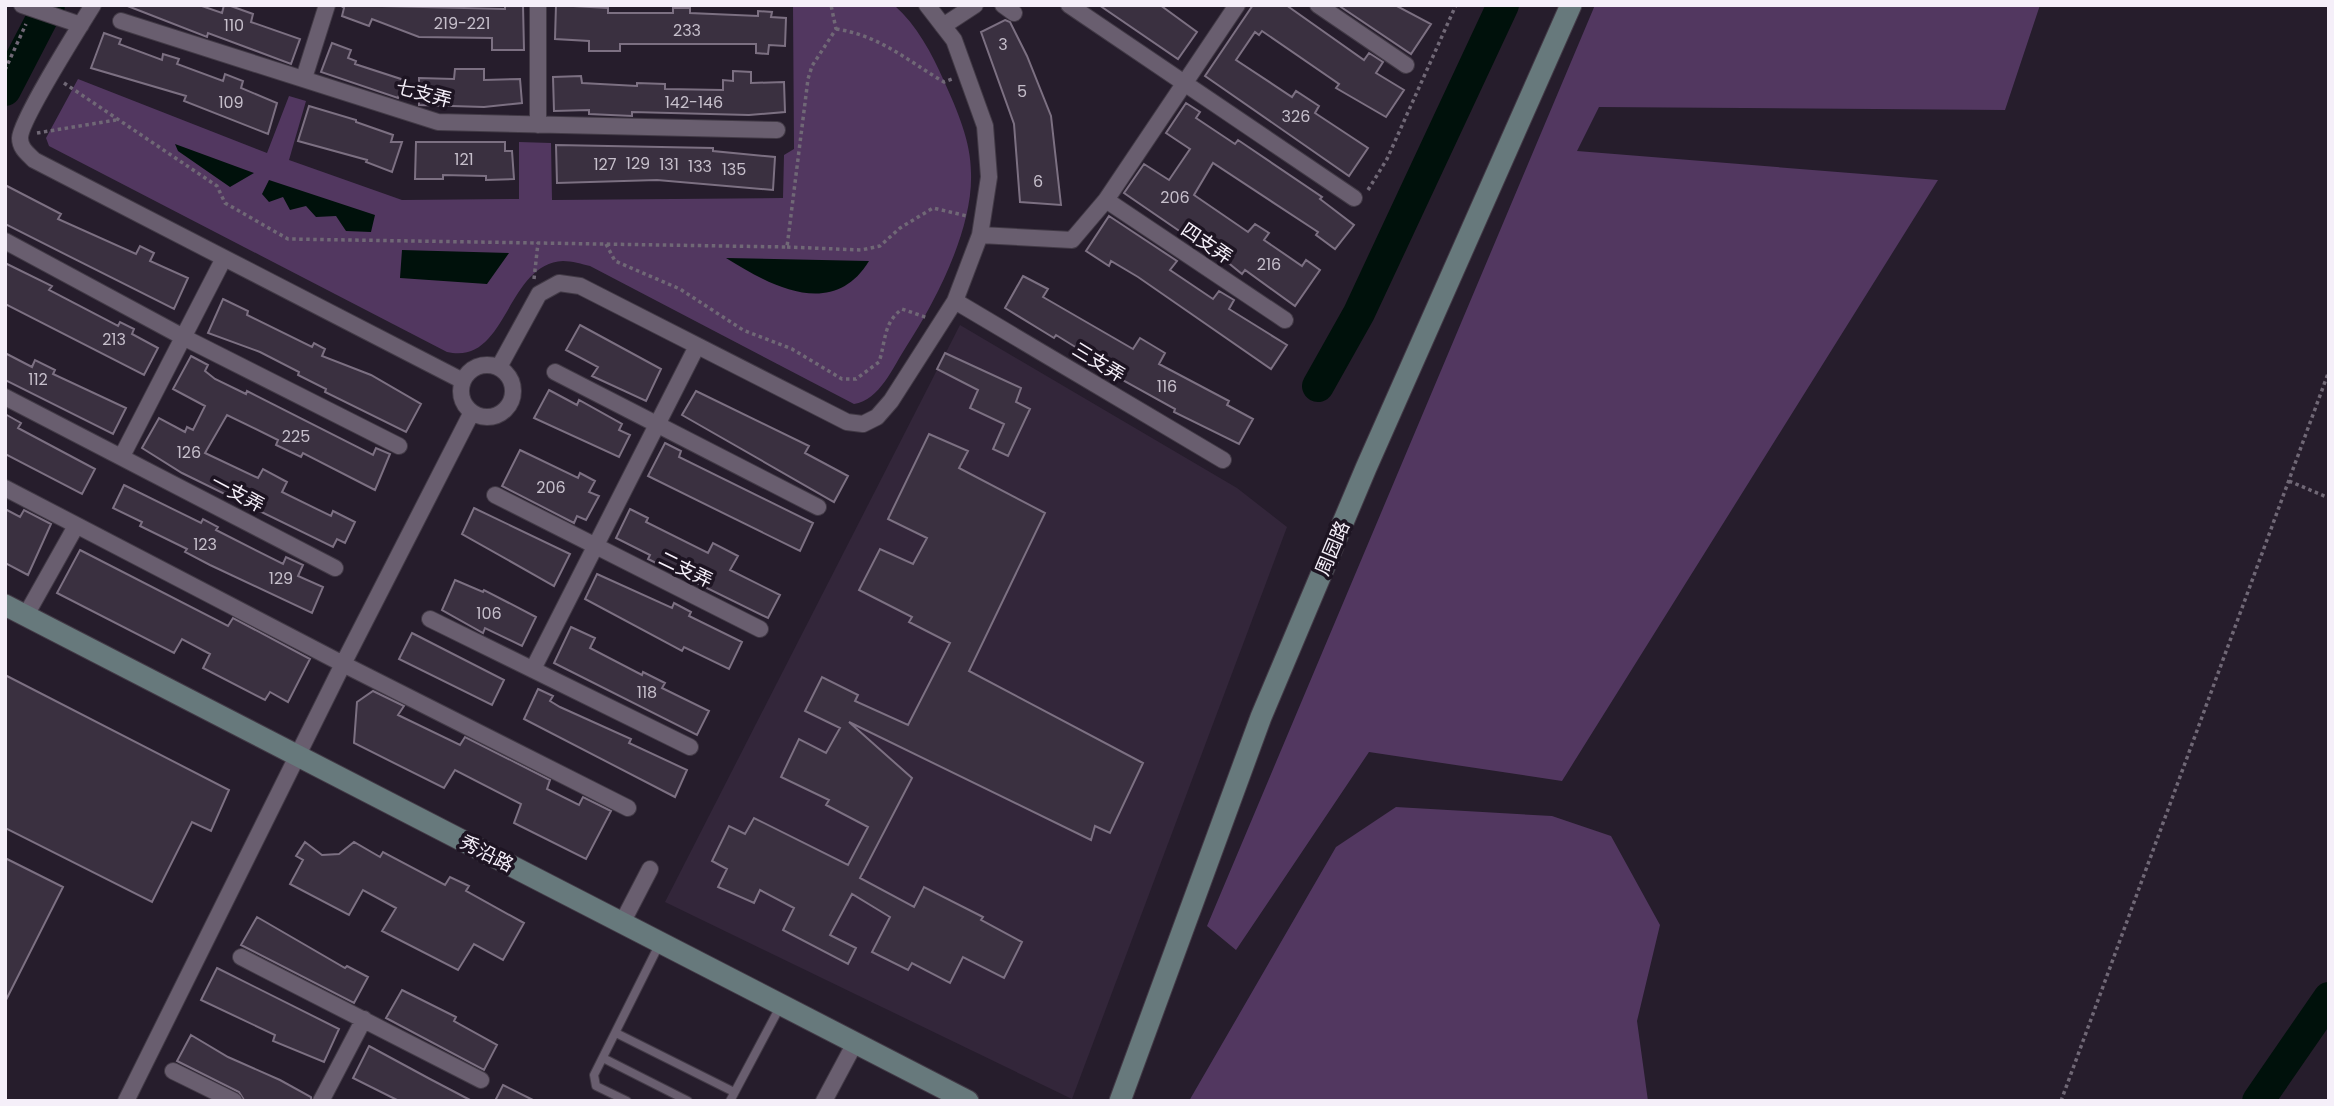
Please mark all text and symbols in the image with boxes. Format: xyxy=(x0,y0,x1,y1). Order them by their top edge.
house number: 219-221 xyxy=(434,12,490,35)
house number: 110 xyxy=(224,14,244,37)
house number: 233 xyxy=(673,19,701,42)
house number: 3 xyxy=(998,33,1008,56)
street label: 七支弄 xyxy=(393,73,455,114)
house number: 5 xyxy=(1017,80,1027,103)
house number: 109 xyxy=(218,91,244,114)
house number: 142-146 xyxy=(665,91,723,114)
house number: 326 xyxy=(1282,105,1310,128)
house number: 121 xyxy=(454,148,474,171)
house number: 129 xyxy=(626,152,650,175)
house number: 127 xyxy=(593,153,617,176)
house number: 131 xyxy=(659,153,679,176)
house number: 133 xyxy=(688,155,712,178)
house number: 135 xyxy=(722,158,746,181)
house number: 6 xyxy=(1033,170,1043,193)
house number: 206 xyxy=(1160,186,1190,209)
street label: 四支弄 xyxy=(1176,216,1238,271)
house number: 216 xyxy=(1257,253,1281,276)
house number: 213 xyxy=(102,328,126,351)
street label: 三支弄 xyxy=(1067,336,1130,389)
house number: 112 xyxy=(28,368,48,391)
house number: 116 xyxy=(1157,375,1177,398)
house number: 225 xyxy=(282,425,310,448)
house number: 126 xyxy=(177,441,201,464)
street label: 一支弄 xyxy=(206,468,269,519)
house number: 206 xyxy=(536,476,566,499)
street label: 周园路 xyxy=(1309,517,1356,580)
house number: 123 xyxy=(193,533,217,556)
street label: 二支弄 xyxy=(654,545,717,594)
house number: 129 xyxy=(269,567,293,590)
house number: 106 xyxy=(476,602,502,625)
house number: 118 xyxy=(637,681,657,704)
street label: 秀沿路 xyxy=(455,828,518,878)

